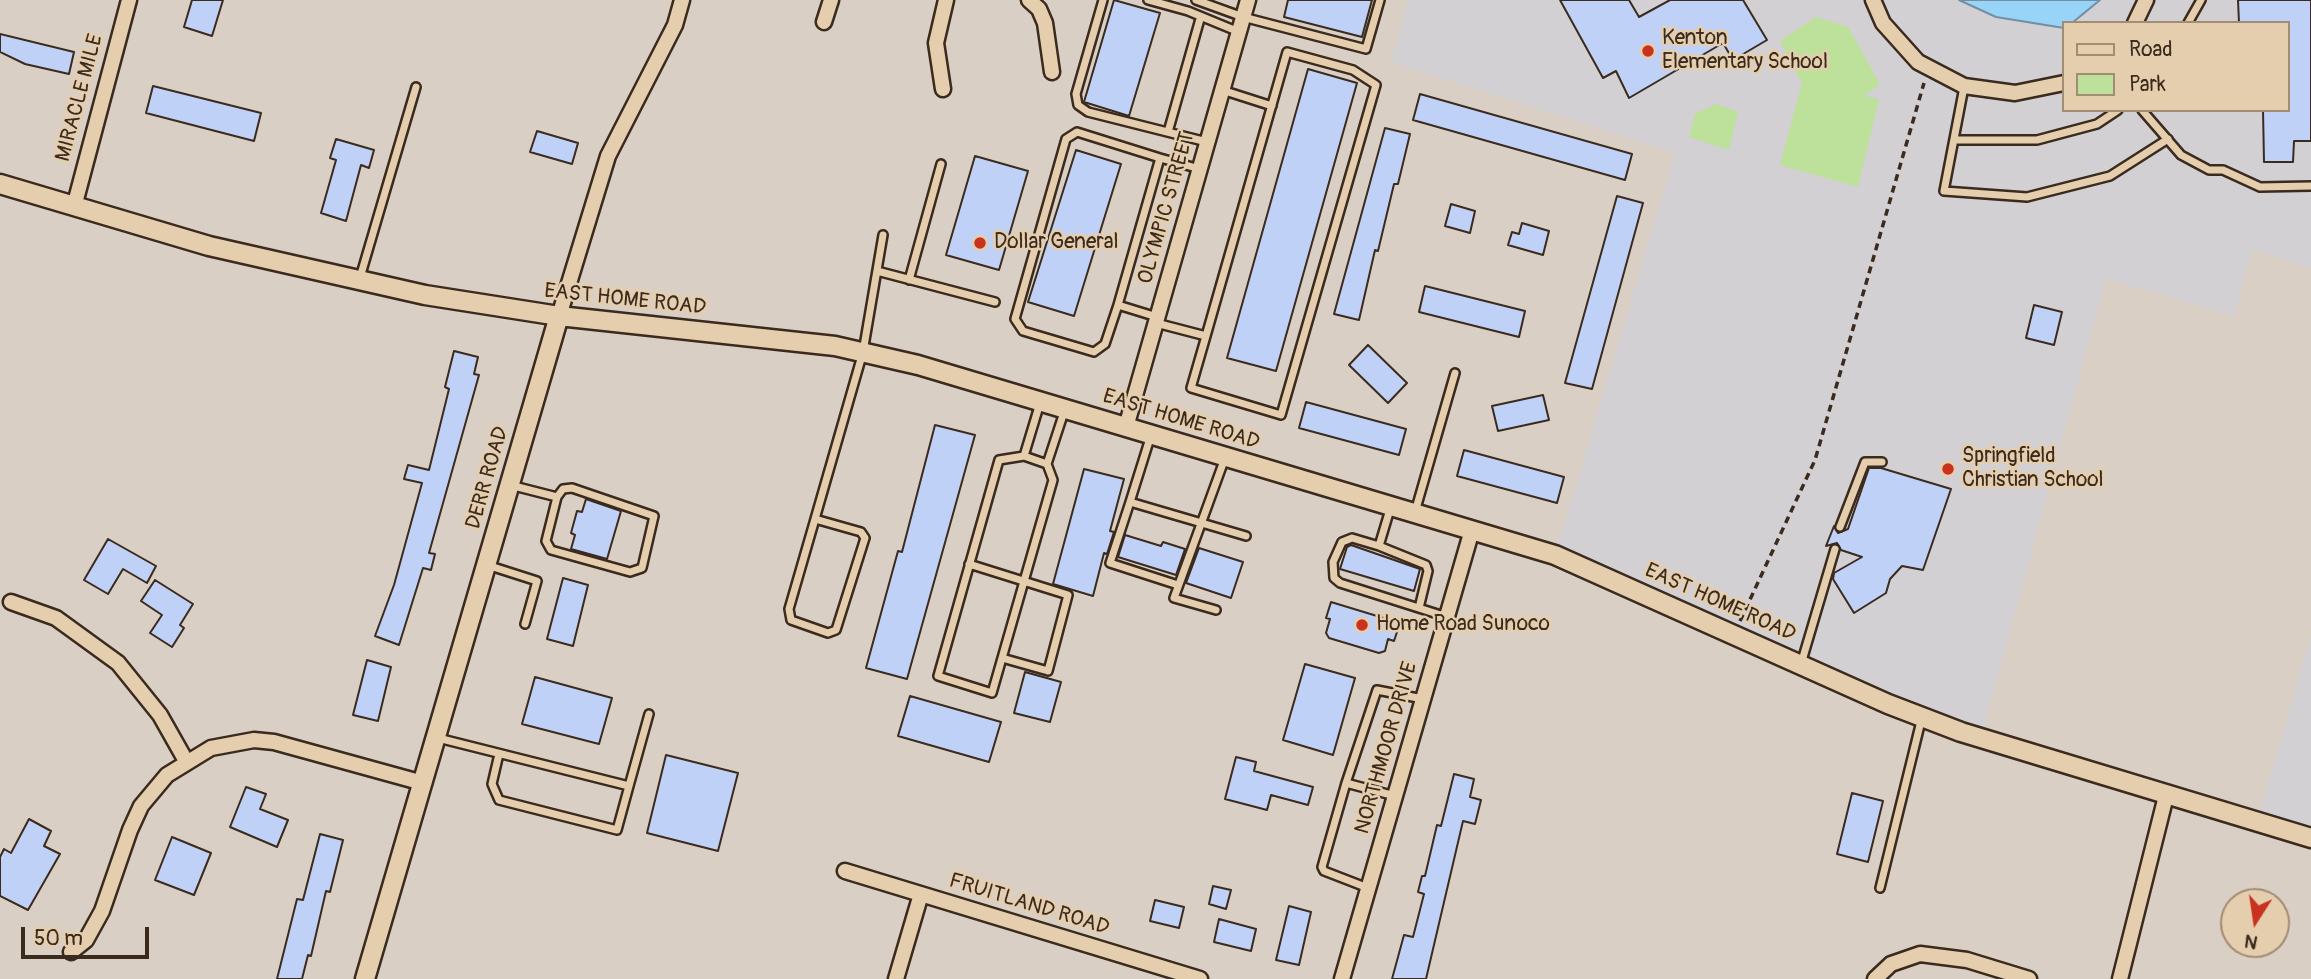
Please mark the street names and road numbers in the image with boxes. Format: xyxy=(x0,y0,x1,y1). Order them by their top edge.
street label: MIRACLE MILE xyxy=(51,32,109,164)
street label: OLYMPIC STREET xyxy=(1133,129,1201,287)
street label: EAST HOME ROAD xyxy=(543,279,707,321)
street label: EAST HOME ROAD xyxy=(1100,384,1262,456)
street label: DERR ROAD xyxy=(461,424,515,532)
street label: EAST HOME ROAD xyxy=(1641,558,1799,648)
street label: NORTHMOOR DRIVE xyxy=(1350,659,1424,837)
street label: FRUITLAND ROAD xyxy=(946,869,1112,941)

